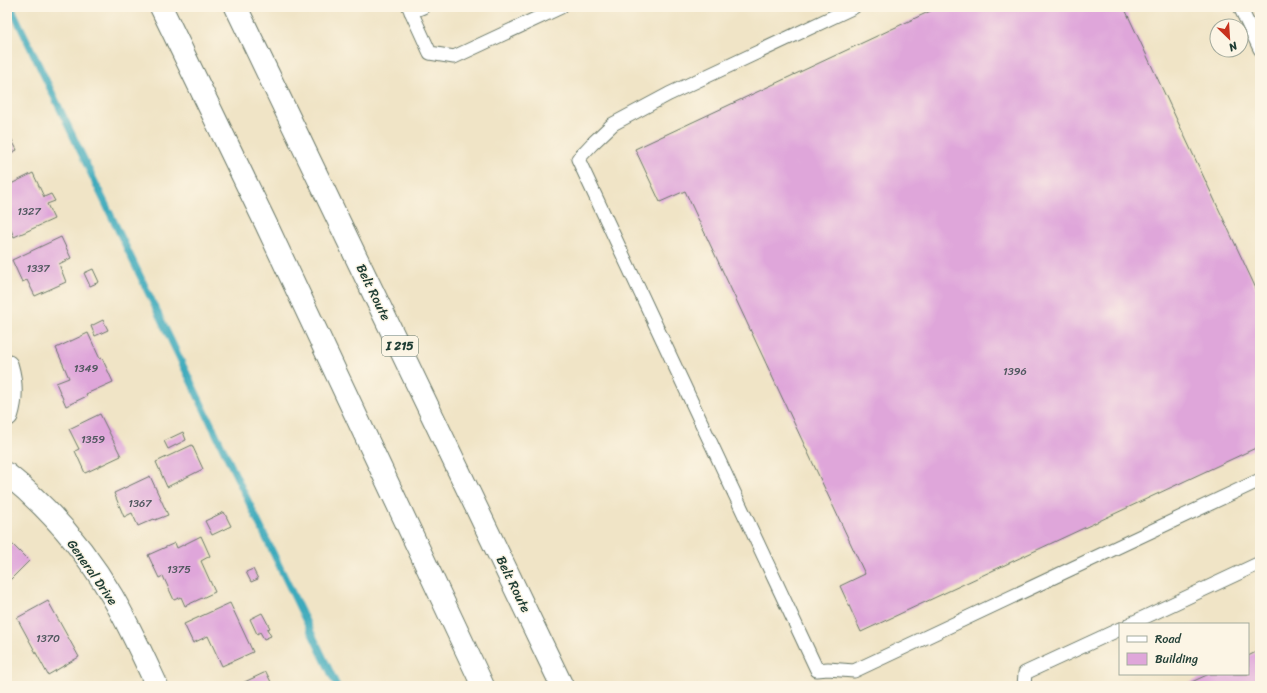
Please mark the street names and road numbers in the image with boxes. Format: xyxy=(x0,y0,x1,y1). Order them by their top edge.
street label: Belt Route xyxy=(350,260,397,325)
road number: I 215 xyxy=(382,336,418,356)
street label: General Drive xyxy=(61,534,124,611)
street label: Belt Route xyxy=(490,552,537,617)

